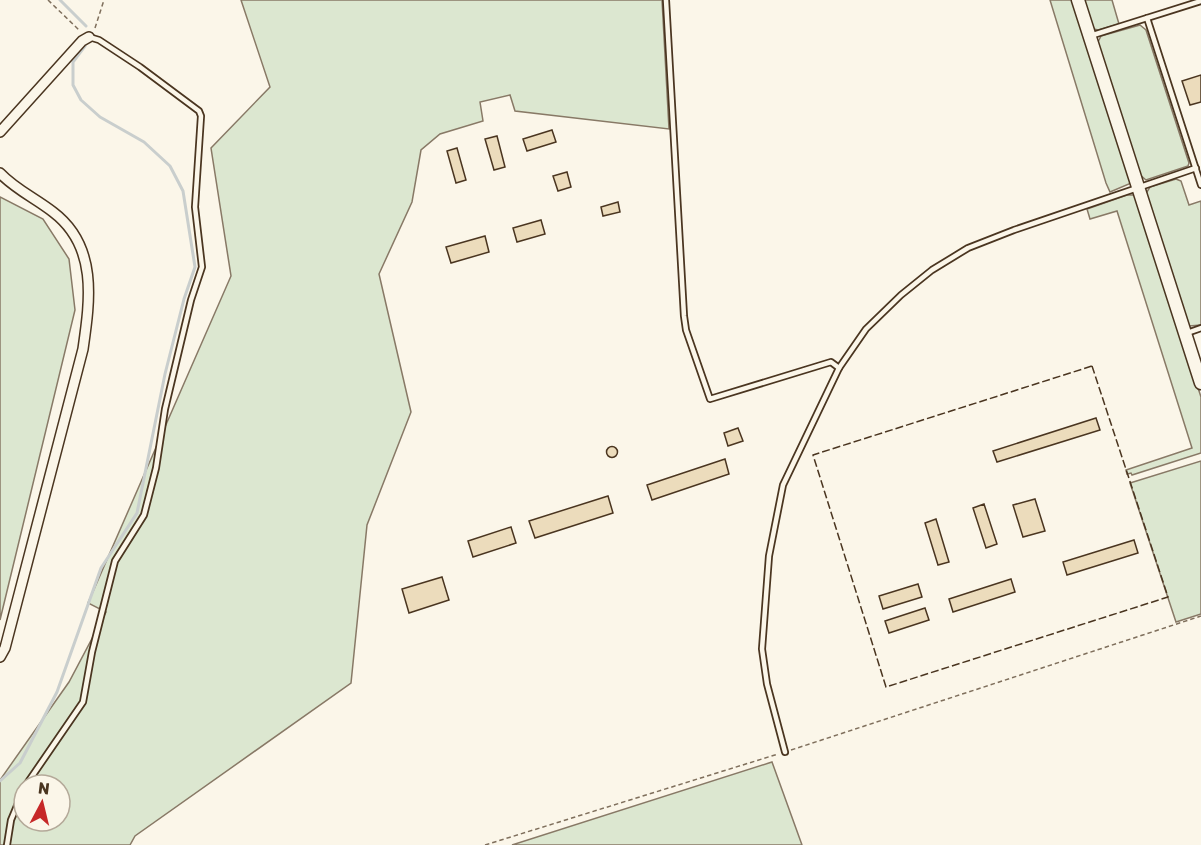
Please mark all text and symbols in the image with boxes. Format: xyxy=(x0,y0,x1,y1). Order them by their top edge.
north arrow xyxy=(12,773,72,833)
text: N xyxy=(37,778,51,799)

